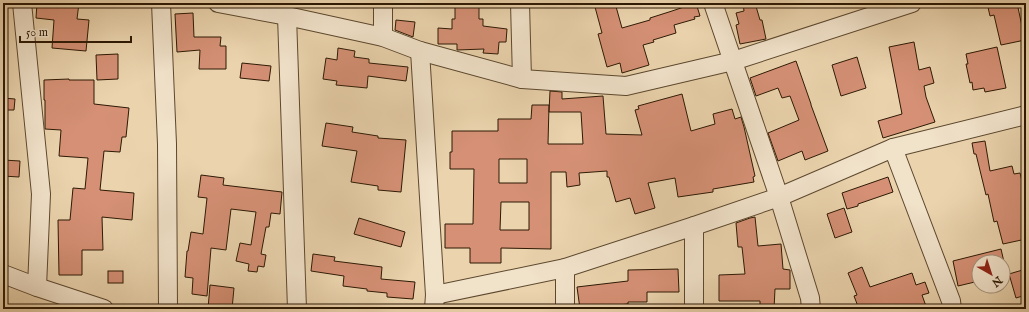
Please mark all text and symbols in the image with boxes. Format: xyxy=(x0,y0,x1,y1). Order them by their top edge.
scale bar xyxy=(20,18,131,44)
text: 50 m xyxy=(26,25,48,40)
north arrow xyxy=(971,254,1011,294)
text: N xyxy=(988,272,1006,290)

